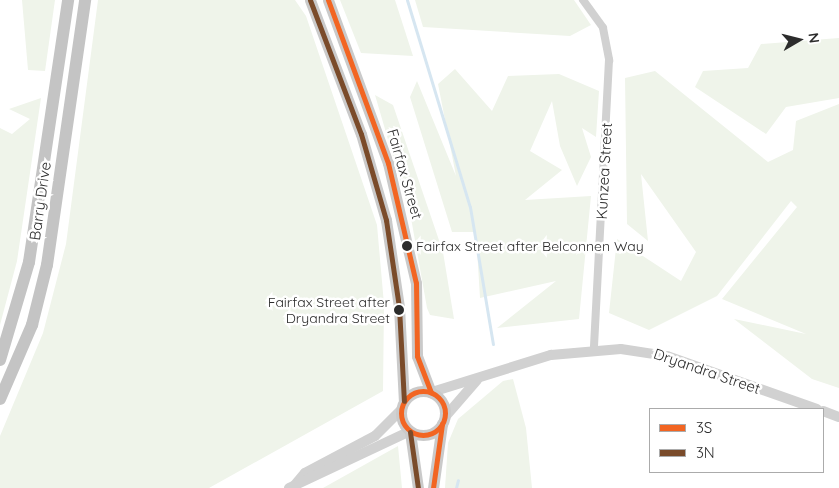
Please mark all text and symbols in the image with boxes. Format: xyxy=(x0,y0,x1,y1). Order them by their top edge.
north arrow xyxy=(774,15,824,65)
text: N xyxy=(804,32,823,44)
street label: Kunzea Street xyxy=(592,122,616,220)
street label: Fairfax Street xyxy=(384,127,426,221)
street label: Barry Drive xyxy=(26,161,54,241)
place label: Fairfax Street after Belconnen Way xyxy=(416,238,644,254)
marker: Fairfax Street after Belconnen Way xyxy=(402,241,412,251)
place label: Fairfax Street after Dryandra Street xyxy=(268,294,390,326)
marker: Fairfax Street after Dryandra Street xyxy=(394,305,404,315)
street label: Dryandra Street xyxy=(651,344,763,398)
legend xyxy=(649,408,824,473)
text: 3S xyxy=(696,418,712,437)
text: 3N xyxy=(696,443,715,462)

